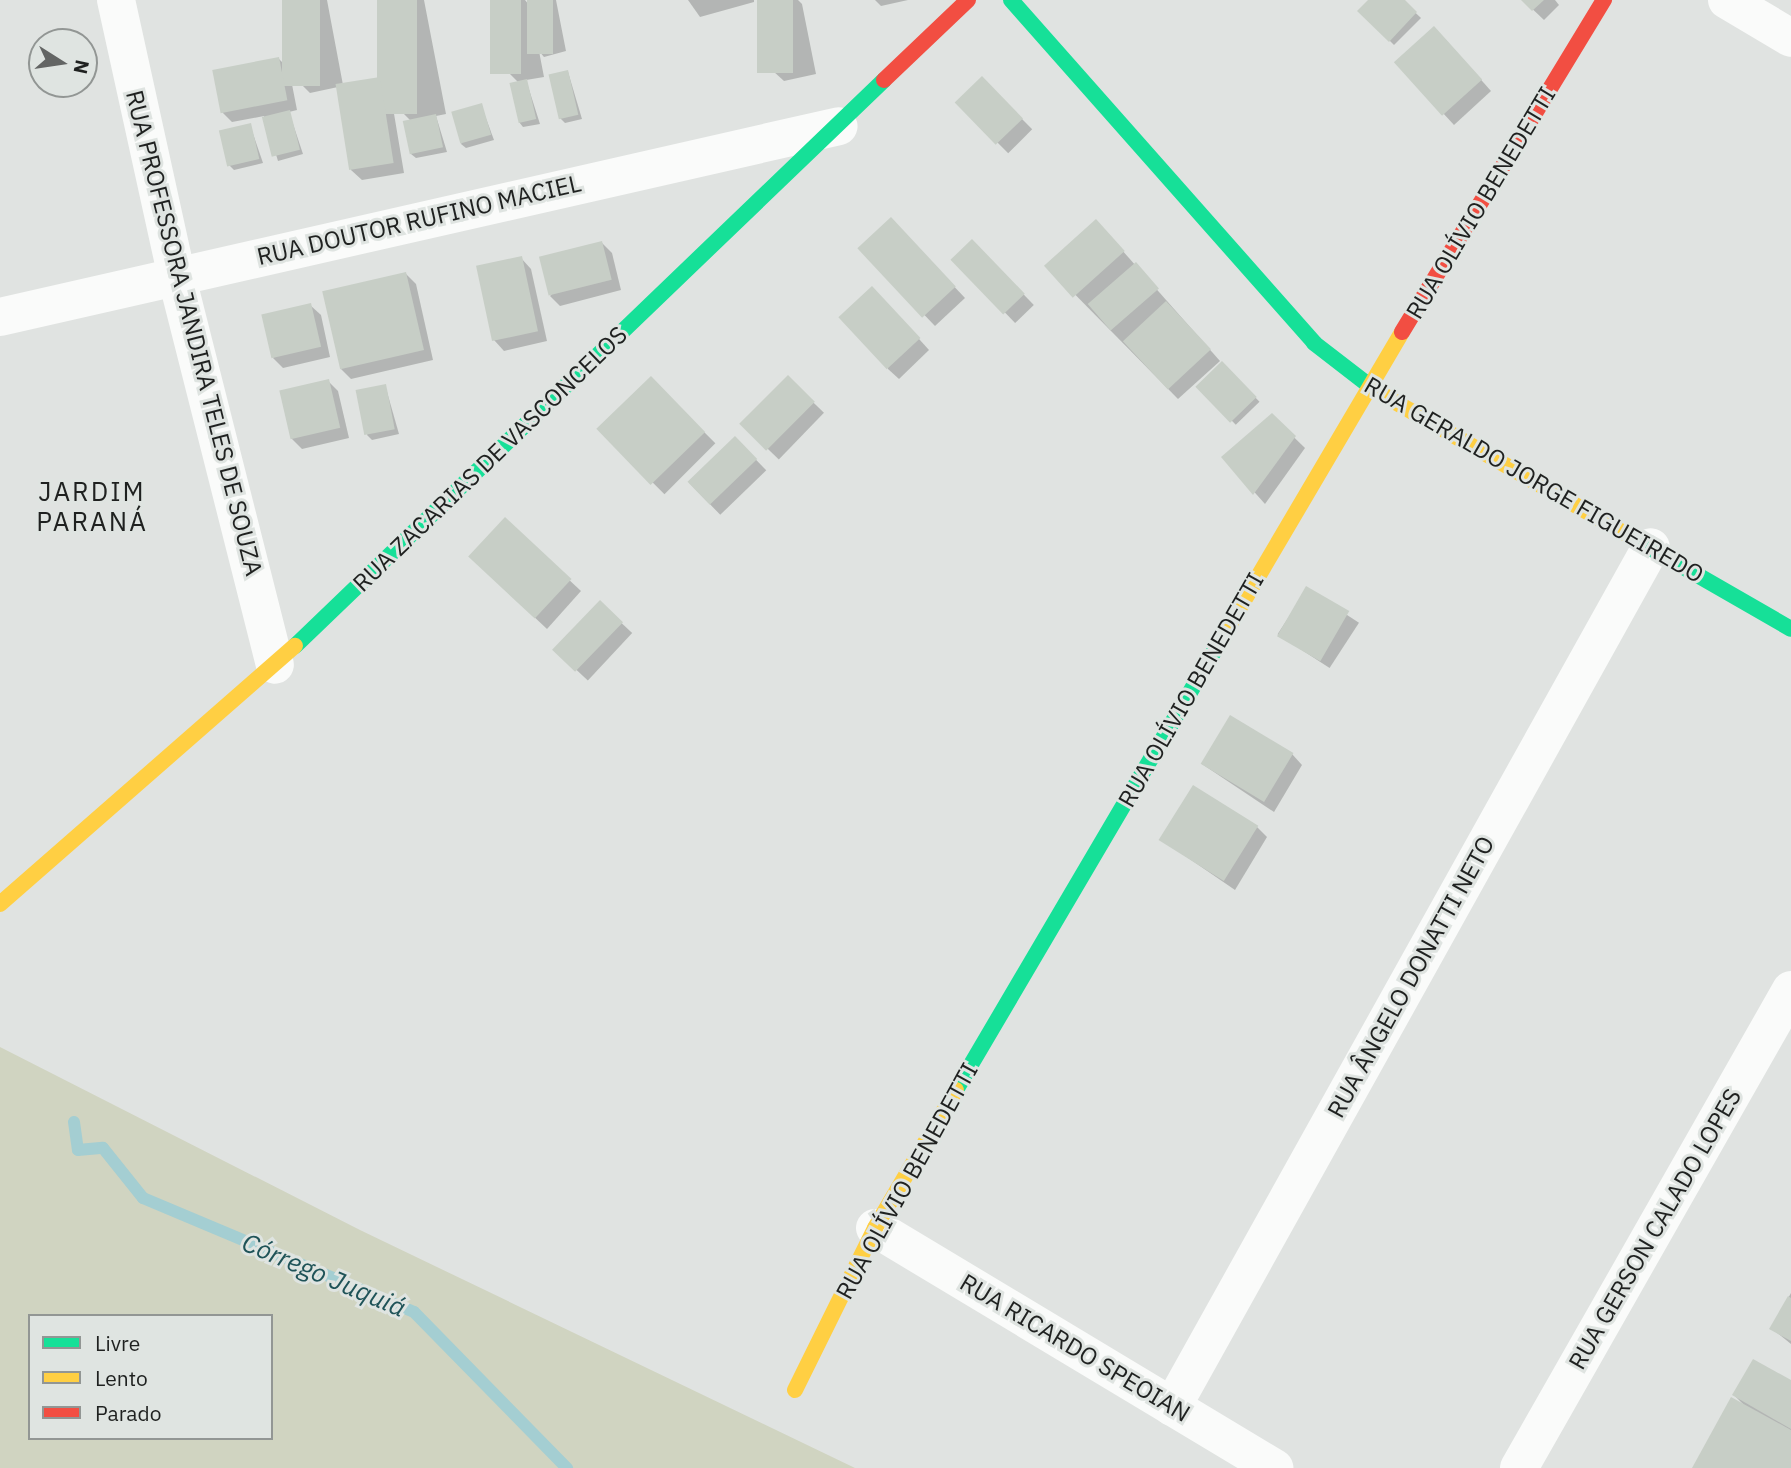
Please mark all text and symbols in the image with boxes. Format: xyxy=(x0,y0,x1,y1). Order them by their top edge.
north arrow xyxy=(28,28,98,98)
text: N xyxy=(68,58,95,76)
street label: RUA OLÍVIO BENEDETTI xyxy=(1400,82,1562,324)
street label: RUA PROFESSORA JANDIRA TELES DE SOUZA xyxy=(120,87,268,579)
street label: RUA DOUTOR RUFINO MACIEL xyxy=(254,169,584,271)
street label: RUA ZACARIAS DE VASCONCELOS xyxy=(347,320,633,598)
street label: RUA GERALDO JORGE FIGUEIREDO xyxy=(1359,371,1709,589)
district label: JARDIM PARANÁ xyxy=(37,476,147,538)
street label: RUA OLÍVIO BENEDETTI xyxy=(1112,568,1270,812)
street label: RUA ÂNGELO DONATTI NETO xyxy=(1322,831,1500,1123)
street label: RUA OLÍVIO BENEDETTI xyxy=(830,1058,984,1304)
street label: RUA GERSON CALADO LOPES xyxy=(1563,1084,1747,1374)
water label: Córrego Juquiá xyxy=(237,1227,411,1323)
street label: RUA RICARDO SPEOIAN xyxy=(955,1268,1195,1428)
legend xyxy=(28,1314,273,1440)
text: Livre xyxy=(95,1329,140,1357)
text: Lento xyxy=(95,1364,148,1392)
text: Parado xyxy=(95,1399,162,1427)

